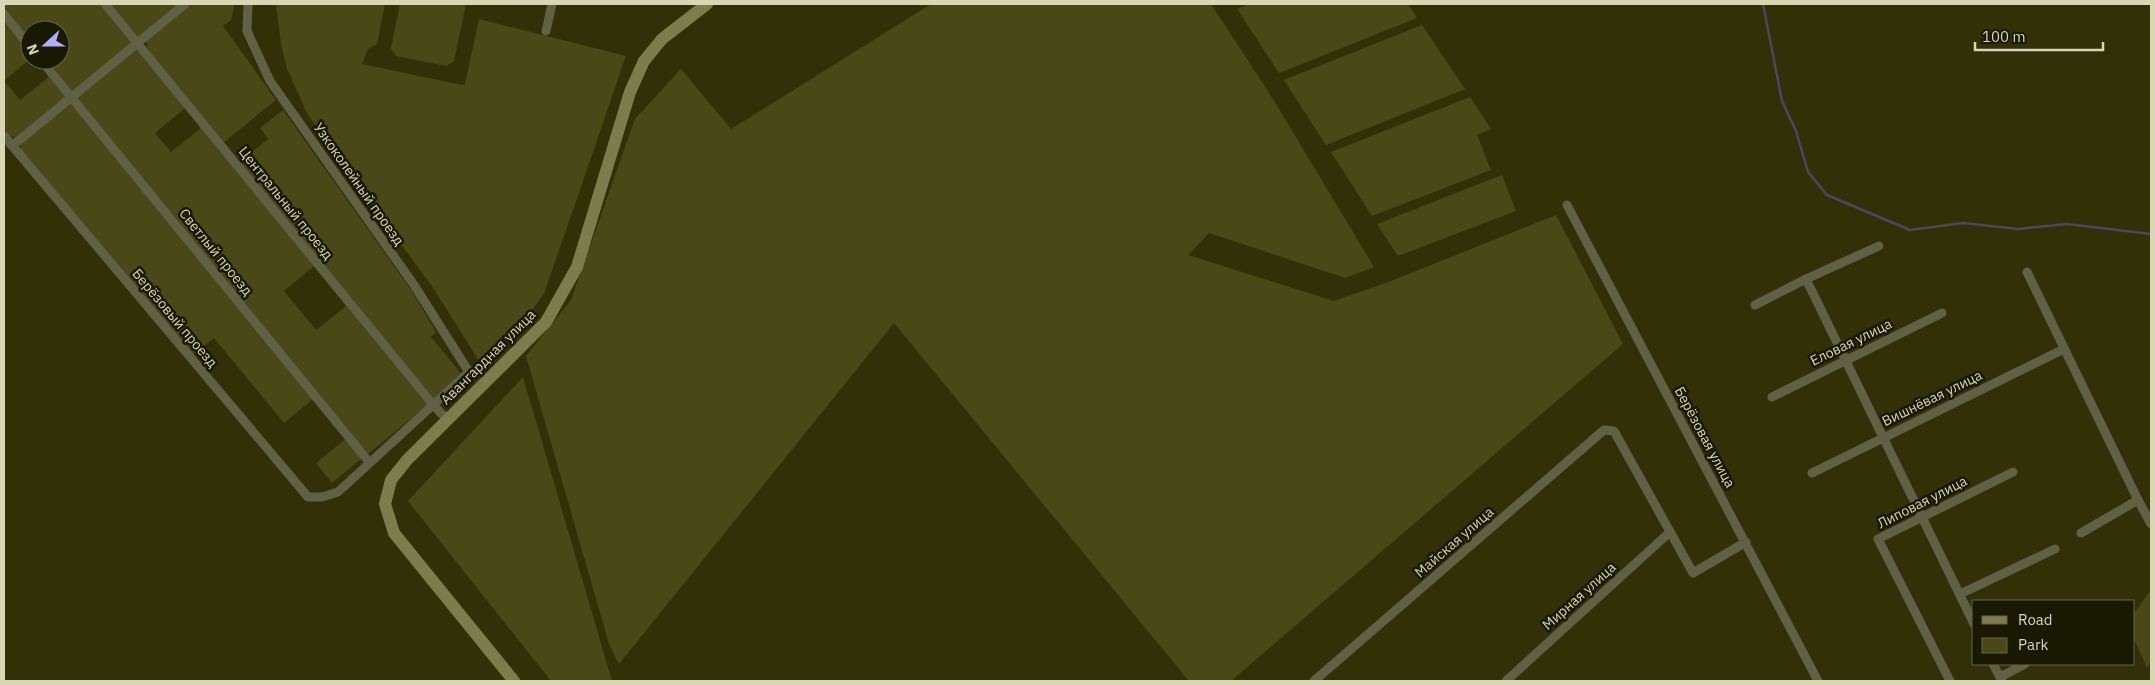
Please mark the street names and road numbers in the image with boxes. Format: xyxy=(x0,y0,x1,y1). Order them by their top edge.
street label: Узкоколейный проезд xyxy=(310,119,408,249)
street label: Центральный проезд xyxy=(235,143,337,263)
street label: Светлый проезд xyxy=(175,205,257,299)
street label: Берёзовый проезд xyxy=(128,265,222,371)
street label: Авангардная улица xyxy=(437,305,540,408)
street label: Еловая улица xyxy=(1807,314,1895,370)
street label: Вишнёвая улица xyxy=(1879,366,1986,430)
street label: Берёзовая улица xyxy=(1671,383,1739,491)
street label: Липовая улица xyxy=(1874,471,1970,532)
street label: Майская улица xyxy=(1411,502,1498,581)
street label: Мирная улица xyxy=(1538,558,1620,634)

